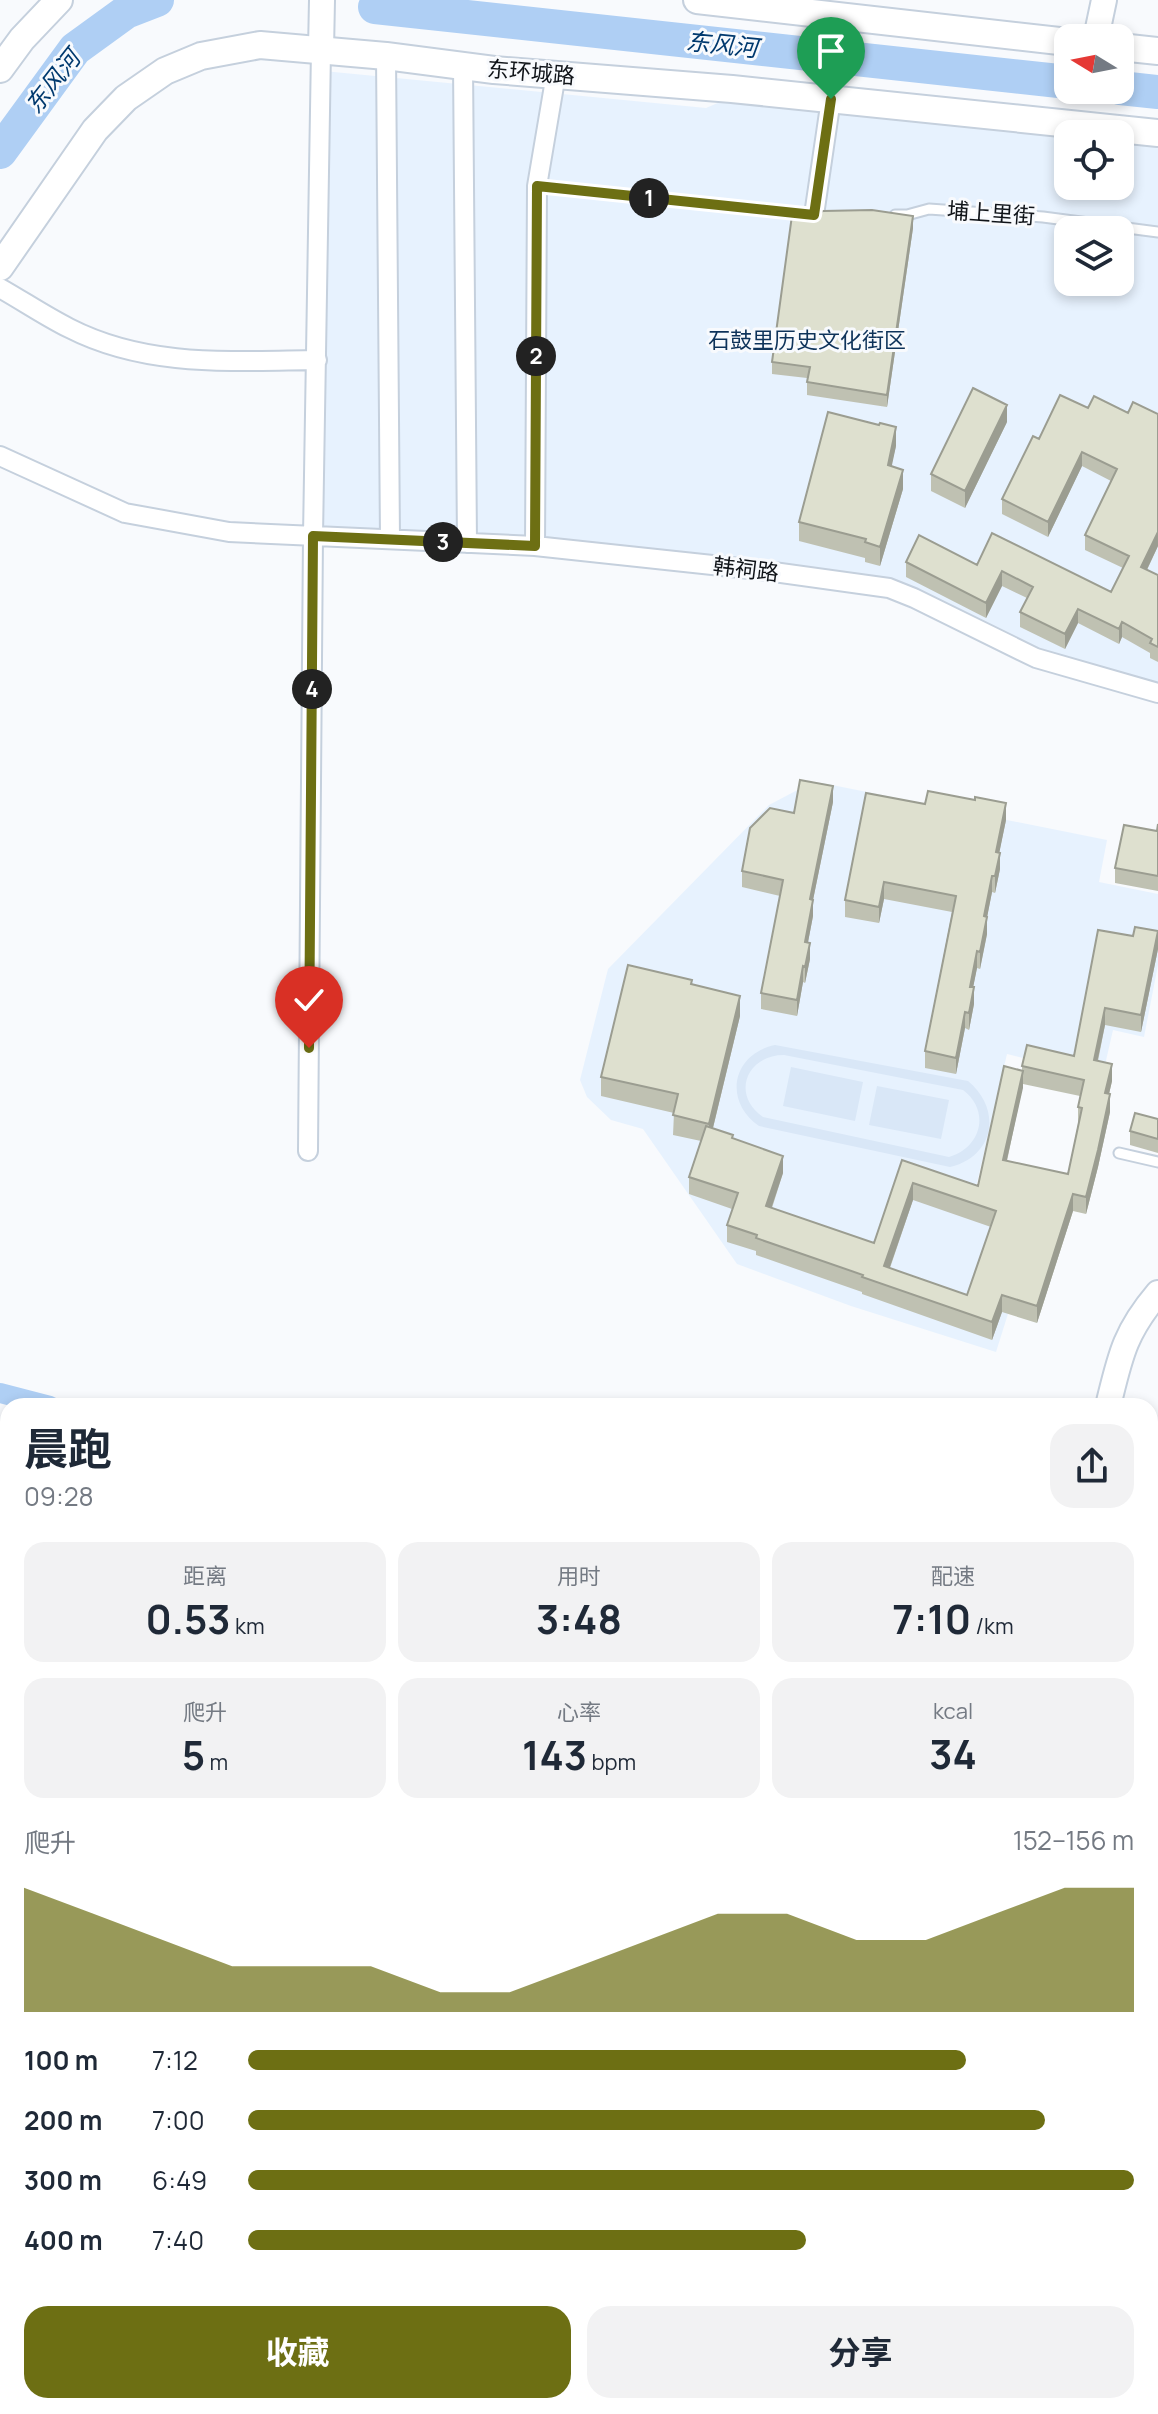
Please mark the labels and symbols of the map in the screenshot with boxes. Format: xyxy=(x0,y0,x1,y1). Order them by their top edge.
pin xyxy=(797,17,865,99)
water label: 东风河 xyxy=(685,23,764,64)
north arrow xyxy=(1054,24,1134,104)
water label: 东风河 xyxy=(17,39,89,120)
street label: 东环城路 xyxy=(486,53,576,91)
pin: 1 xyxy=(629,178,669,218)
street label: 埔上里街 xyxy=(946,195,1036,231)
park label: 石鼓里历史文化街区 xyxy=(708,325,906,355)
pin: 2 xyxy=(516,336,556,376)
pin: 3 xyxy=(423,522,463,562)
street label: 韩祠路 xyxy=(711,550,781,588)
pin: 4 xyxy=(292,669,332,709)
pin xyxy=(275,966,343,1048)

